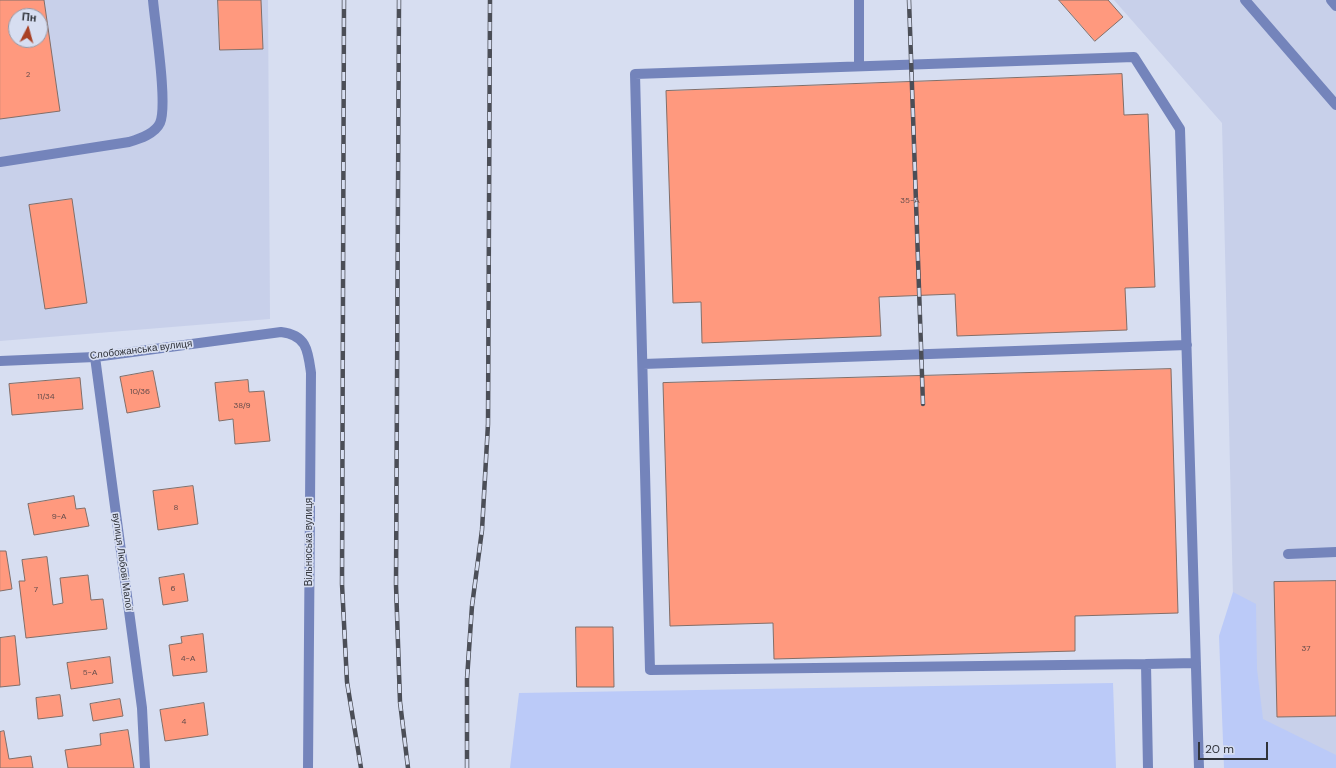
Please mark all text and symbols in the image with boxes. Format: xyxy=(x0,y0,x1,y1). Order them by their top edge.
north arrow xyxy=(8,8,48,48)
text: Пн xyxy=(21,9,37,25)
house number: 2 xyxy=(26,70,30,80)
house number: 35-А xyxy=(900,196,920,206)
street label: Слобожанська вулиця xyxy=(89,338,193,362)
house number: 10/36 xyxy=(130,387,150,397)
house number: 11/34 xyxy=(37,392,55,402)
house number: 38/9 xyxy=(233,401,251,411)
street label: Вільнюська вулиця xyxy=(303,498,315,586)
house number: 8 xyxy=(174,503,178,513)
house number: 9-А xyxy=(52,512,66,522)
street label: вулиця Любові Малої xyxy=(109,512,135,612)
house number: 6 xyxy=(170,584,176,594)
house number: 7 xyxy=(34,585,38,595)
house number: 37 xyxy=(1302,644,1310,654)
house number: 4-А xyxy=(181,654,195,664)
house number: 5-А xyxy=(83,668,97,678)
house number: 4 xyxy=(182,717,186,727)
scale bar xyxy=(1200,734,1270,760)
text: 20 m xyxy=(1205,741,1234,757)

